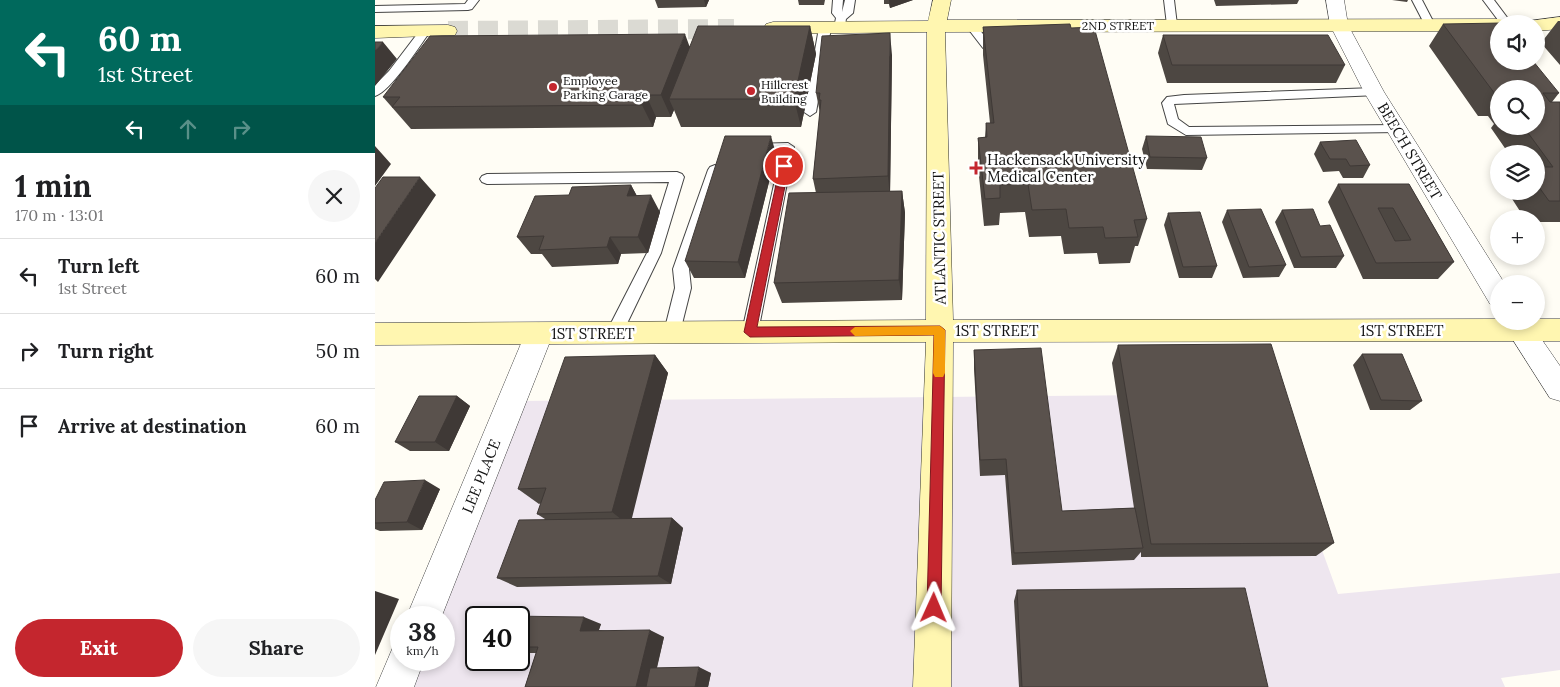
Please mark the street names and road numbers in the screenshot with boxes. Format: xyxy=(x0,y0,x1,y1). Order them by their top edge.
street label: 2ND STREET xyxy=(1082,18,1154,33)
street label: BEECH STREET xyxy=(1374,99,1447,203)
street label: ATLANTIC STREET xyxy=(928,171,950,306)
street label: 1ST STREET xyxy=(955,321,1039,340)
street label: 1ST STREET xyxy=(1360,321,1444,340)
street label: 1ST STREET xyxy=(551,324,635,343)
street label: LEE PLACE xyxy=(458,436,504,516)

